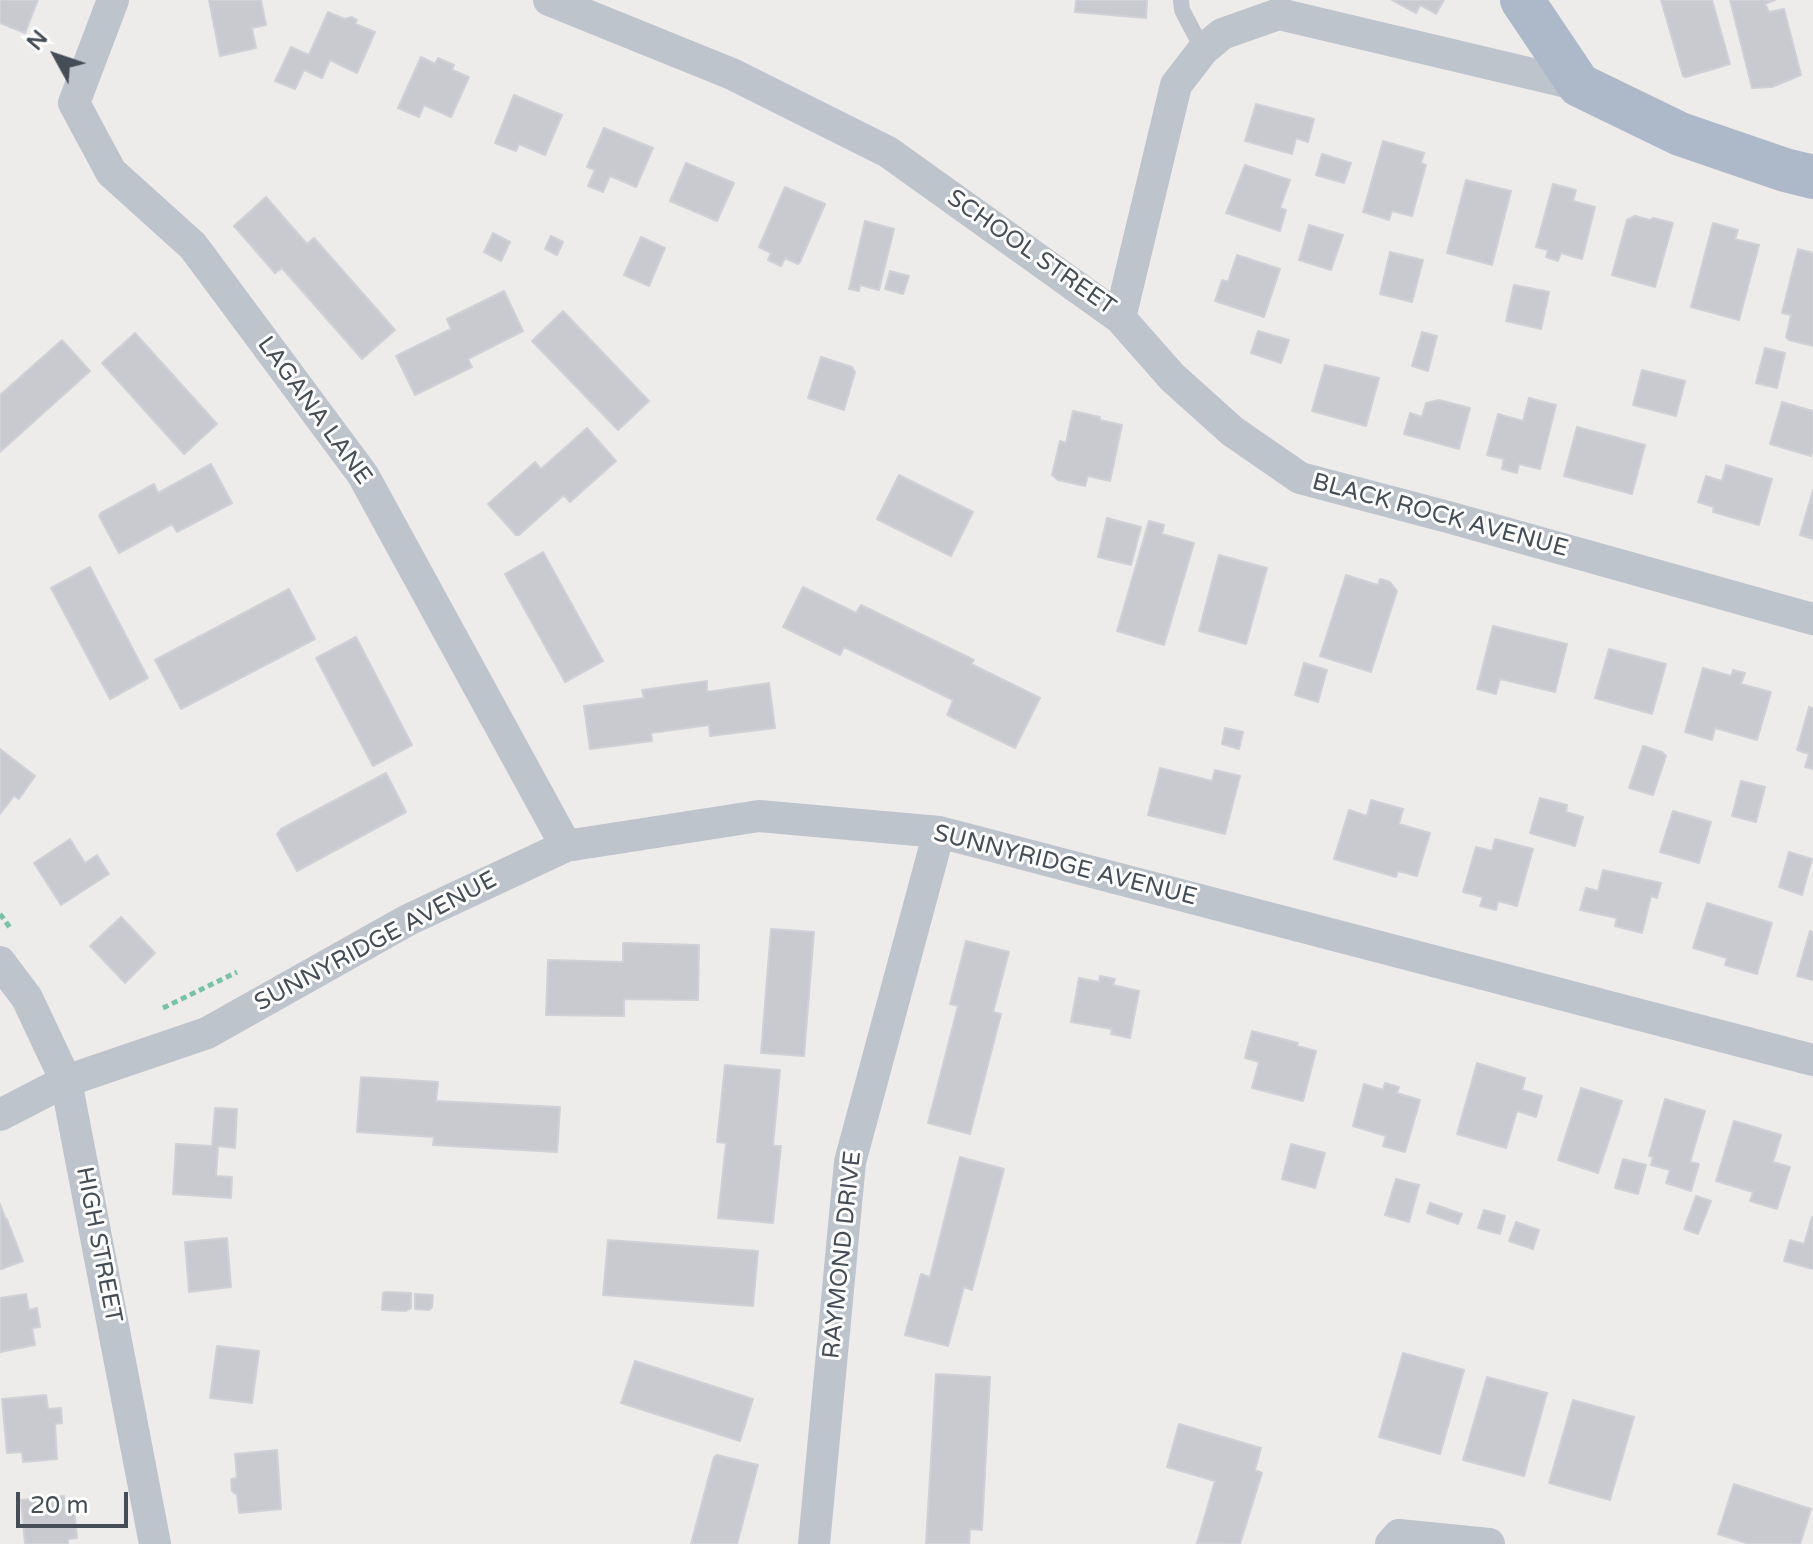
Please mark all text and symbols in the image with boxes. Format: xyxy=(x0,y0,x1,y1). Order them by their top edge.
north arrow xyxy=(16,16,96,96)
text: N xyxy=(22,25,53,56)
street label: SCHOOL STREET xyxy=(941,184,1121,322)
street label: LAGANA LANE xyxy=(251,331,377,491)
street label: BLACK ROCK AVENUE xyxy=(1309,468,1571,564)
street label: SUNNYRIDGE AVENUE xyxy=(930,819,1200,913)
street label: SUNNYRIDGE AVENUE xyxy=(250,866,502,1018)
street label: RAYMOND DRIVE xyxy=(818,1150,868,1360)
street label: HIGH STREET xyxy=(69,1165,127,1325)
scale bar xyxy=(20,1476,132,1526)
text: 20 m xyxy=(30,1491,88,1520)

